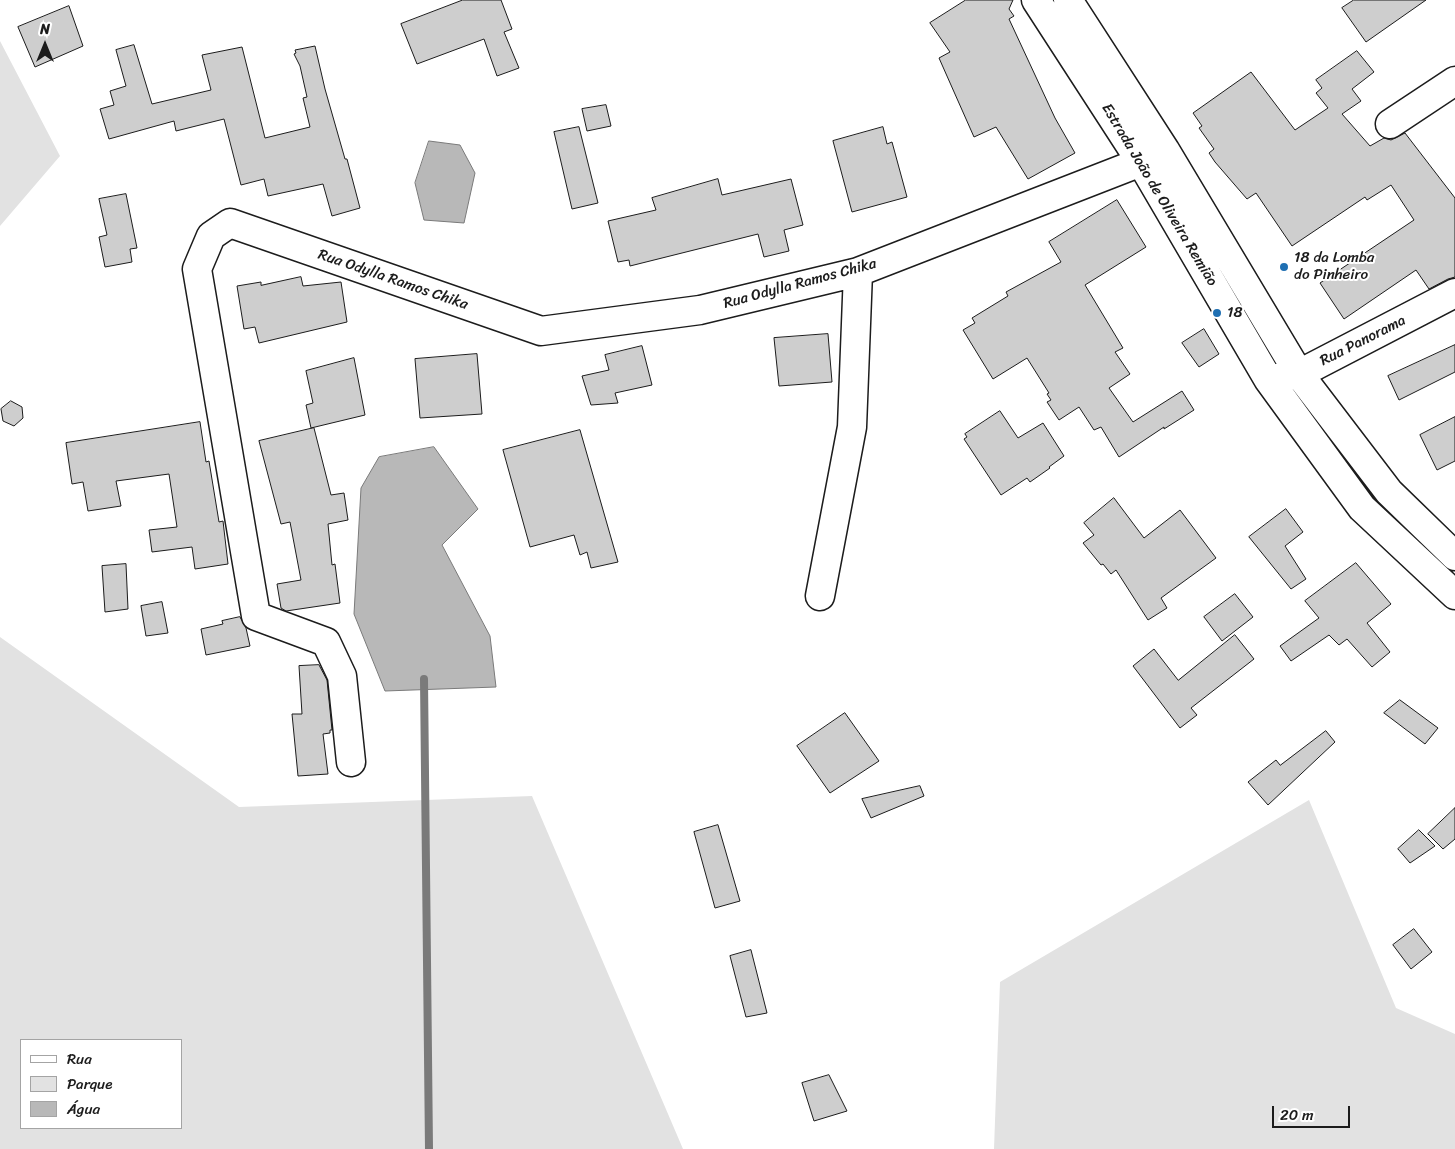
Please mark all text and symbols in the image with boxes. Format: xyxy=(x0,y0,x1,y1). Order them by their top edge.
text: N xyxy=(40,17,50,42)
north arrow xyxy=(20,20,70,70)
street label: Estrada João de Oliveira Remião xyxy=(1097,100,1221,290)
street label: Rua Odylla Ramos Chika xyxy=(316,246,470,314)
place label: 18 da Lomba do Pinheiro xyxy=(1294,249,1374,284)
street label: Rua Odylla Ramos Chika xyxy=(722,255,878,313)
marker: 18 da Lomba do Pinheiro xyxy=(1278,261,1290,273)
place label: 18 xyxy=(1227,304,1242,322)
marker: 18 xyxy=(1211,307,1223,319)
street label: Rua Panorama xyxy=(1317,312,1409,370)
legend xyxy=(20,1039,182,1129)
text: Rua xyxy=(67,1046,92,1072)
text: Parque xyxy=(67,1071,112,1097)
text: Água xyxy=(67,1096,100,1122)
scale bar xyxy=(1275,1096,1352,1128)
text: 20 m xyxy=(1280,1102,1314,1128)

